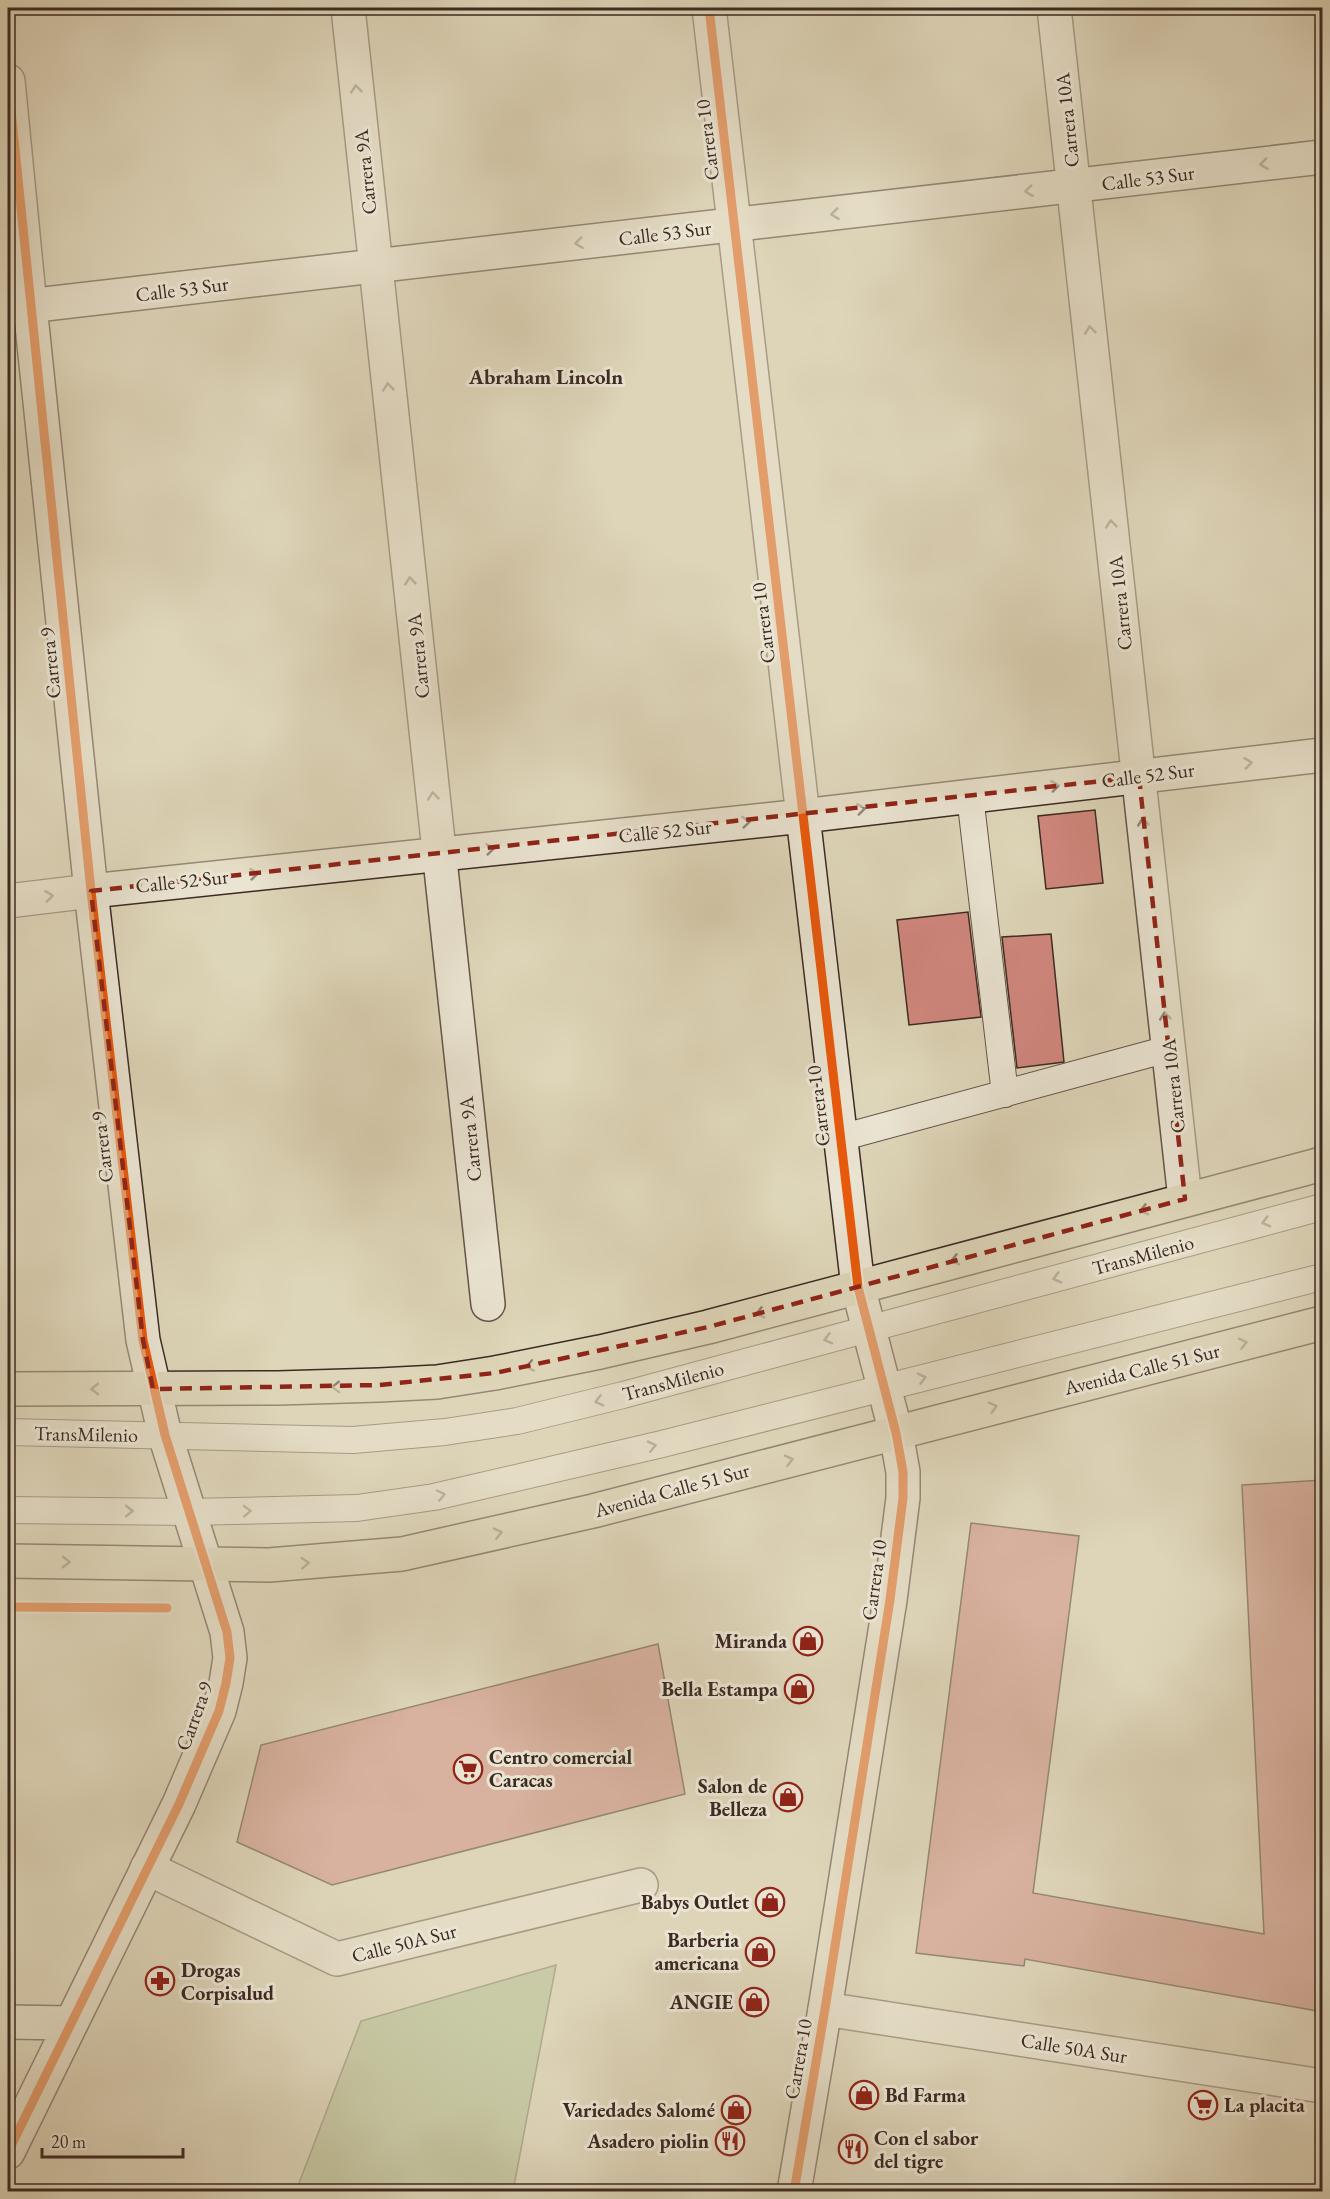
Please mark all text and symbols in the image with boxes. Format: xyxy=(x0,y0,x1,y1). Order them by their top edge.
street label: Carrera 10A xyxy=(1049,71,1085,169)
one-way arrow xyxy=(350,84,363,93)
street label: Carrera 10 xyxy=(689,98,725,182)
street label: Carrera 9A xyxy=(348,128,382,216)
one-way arrow xyxy=(1260,157,1269,170)
street label: Calle 53 Sur xyxy=(1100,159,1196,197)
one-way arrow xyxy=(1024,185,1034,197)
one-way arrow xyxy=(831,207,840,219)
street label: Calle 53 Sur xyxy=(617,214,713,252)
one-way arrow xyxy=(574,236,584,249)
street label: Calle 53 Sur xyxy=(134,270,230,308)
one-way arrow xyxy=(1084,325,1097,334)
district label: Abraham Lincoln xyxy=(468,363,623,390)
one-way arrow xyxy=(383,383,395,392)
one-way arrow xyxy=(1105,519,1118,528)
street label: Carrera 10A xyxy=(1102,554,1138,652)
one-way arrow xyxy=(404,576,416,586)
street label: Carrera 10 xyxy=(745,581,781,665)
street label: Carrera 9A xyxy=(401,612,435,700)
street label: Carrera 9 xyxy=(33,626,67,700)
street label: Calle 52 Sur xyxy=(1100,756,1196,794)
one-way arrow xyxy=(1244,758,1253,770)
one-way arrow xyxy=(1050,781,1059,793)
one-way arrow xyxy=(427,791,440,800)
one-way arrow xyxy=(857,804,866,816)
street label: Calle 52 Sur xyxy=(617,813,713,849)
one-way arrow xyxy=(742,816,751,829)
one-way arrow xyxy=(1138,817,1150,826)
one-way arrow xyxy=(485,843,494,856)
street label: Calle 52 Sur xyxy=(134,863,230,899)
one-way arrow xyxy=(249,868,259,881)
one-way arrow xyxy=(45,890,54,903)
one-way arrow xyxy=(1159,1011,1172,1020)
street label: Carrera 10A xyxy=(1155,1037,1191,1135)
street label: Carrera 10 xyxy=(800,1064,836,1148)
street label: Carrera 9A xyxy=(453,1095,487,1183)
street label: Carrera 9 xyxy=(85,1109,119,1184)
one-way arrow xyxy=(1139,1203,1150,1215)
one-way arrow xyxy=(1261,1215,1272,1227)
street label: TransMilenio xyxy=(1089,1229,1197,1281)
one-way arrow xyxy=(951,1253,961,1265)
one-way arrow xyxy=(1052,1271,1063,1283)
one-way arrow xyxy=(756,1305,766,1318)
one-way arrow xyxy=(823,1332,833,1345)
street label: Avenida Calle 51 Sur xyxy=(1061,1337,1223,1401)
one-way arrow xyxy=(1238,1337,1248,1350)
street label: TransMilenio xyxy=(619,1355,727,1407)
one-way arrow xyxy=(525,1359,535,1372)
one-way arrow xyxy=(916,1373,927,1385)
one-way arrow xyxy=(332,1380,341,1393)
one-way arrow xyxy=(90,1383,99,1395)
one-way arrow xyxy=(595,1393,605,1406)
one-way arrow xyxy=(988,1402,998,1415)
street label: TransMilenio xyxy=(34,1420,138,1448)
one-way arrow xyxy=(646,1440,656,1453)
one-way arrow xyxy=(783,1455,793,1468)
street label: Avenida Calle 51 Sur xyxy=(591,1457,753,1523)
one-way arrow xyxy=(436,1489,446,1502)
one-way arrow xyxy=(243,1504,252,1517)
one-way arrow xyxy=(124,1505,133,1517)
one-way arrow xyxy=(492,1527,502,1540)
street label: Carrera 10 xyxy=(855,1538,893,1622)
one-way arrow xyxy=(61,1556,70,1568)
one-way arrow xyxy=(301,1557,310,1570)
shop icon: Miranda xyxy=(792,1625,824,1657)
place label: Miranda xyxy=(715,1628,787,1654)
shop icon: Bella Estampa xyxy=(783,1673,815,1705)
place label: Bella Estampa xyxy=(661,1676,778,1702)
street label: Carrera 9 xyxy=(170,1678,219,1754)
place label: Centro comercial Caracas xyxy=(489,1744,632,1793)
supermarket icon: Centro comercial Caracas xyxy=(452,1753,484,1785)
place label: Salon de Belleza xyxy=(698,1773,767,1822)
shop icon: Salon de Belleza xyxy=(772,1781,804,1813)
shop icon: Babys Outlet xyxy=(754,1886,786,1918)
place label: Babys Outlet xyxy=(641,1889,749,1915)
street label: Calle 50A Sur xyxy=(349,1917,459,1969)
place label: Barberia americana xyxy=(655,1927,739,1976)
shop icon: Barberia americana xyxy=(744,1936,776,1968)
place label: Drogas Corpisalud xyxy=(181,1957,274,2006)
pharmacy icon: Drogas Corpisalud xyxy=(144,1965,176,1997)
shop icon: ANGIE xyxy=(738,1986,770,2018)
place label: ANGIE xyxy=(669,1989,733,2015)
street label: Carrera 10 xyxy=(778,2016,818,2101)
street label: Calle 50A Sur xyxy=(1019,2027,1129,2069)
shop icon: Bd Farma xyxy=(848,2079,880,2111)
place label: Bd Farma xyxy=(885,2082,966,2108)
supermarket icon: La placita xyxy=(1187,2089,1219,2121)
place label: La placita xyxy=(1224,2092,1305,2118)
shop icon: Variedades Salomé xyxy=(720,2094,752,2126)
place label: Variedades Salomé xyxy=(562,2097,715,2123)
scale bar xyxy=(42,2121,183,2159)
restaurant icon: Asadero piolin xyxy=(714,2125,746,2157)
place label: Con el sabor del tigre xyxy=(874,2125,979,2174)
place label: Asadero piolin xyxy=(586,2128,709,2154)
text: 20 m xyxy=(51,2130,86,2153)
restaurant icon: Con el sabor del tigre xyxy=(837,2133,869,2165)

